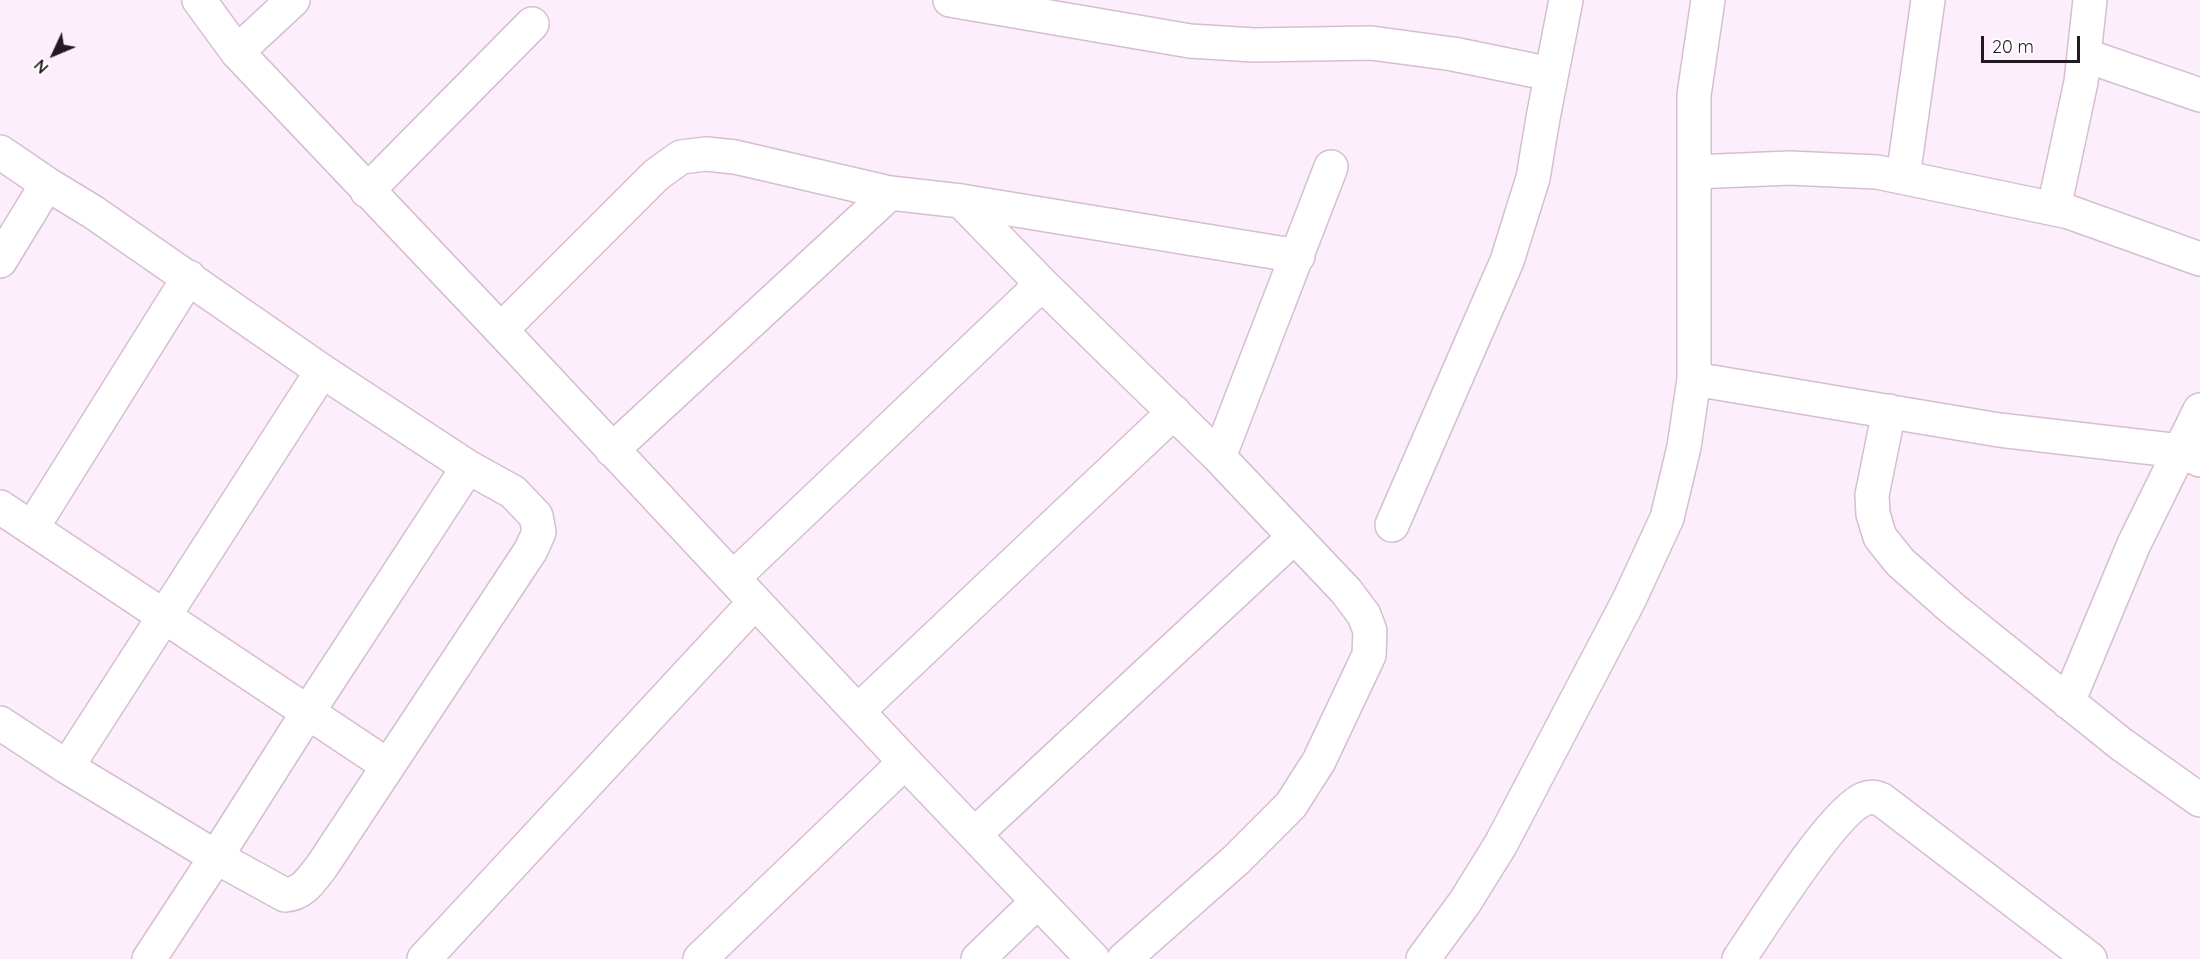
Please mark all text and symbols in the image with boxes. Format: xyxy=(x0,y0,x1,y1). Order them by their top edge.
north arrow xyxy=(24,24,84,84)
scale bar xyxy=(1984,24,2083,62)
text: 20 m xyxy=(1992,35,2034,58)
text: N xyxy=(30,55,52,78)

